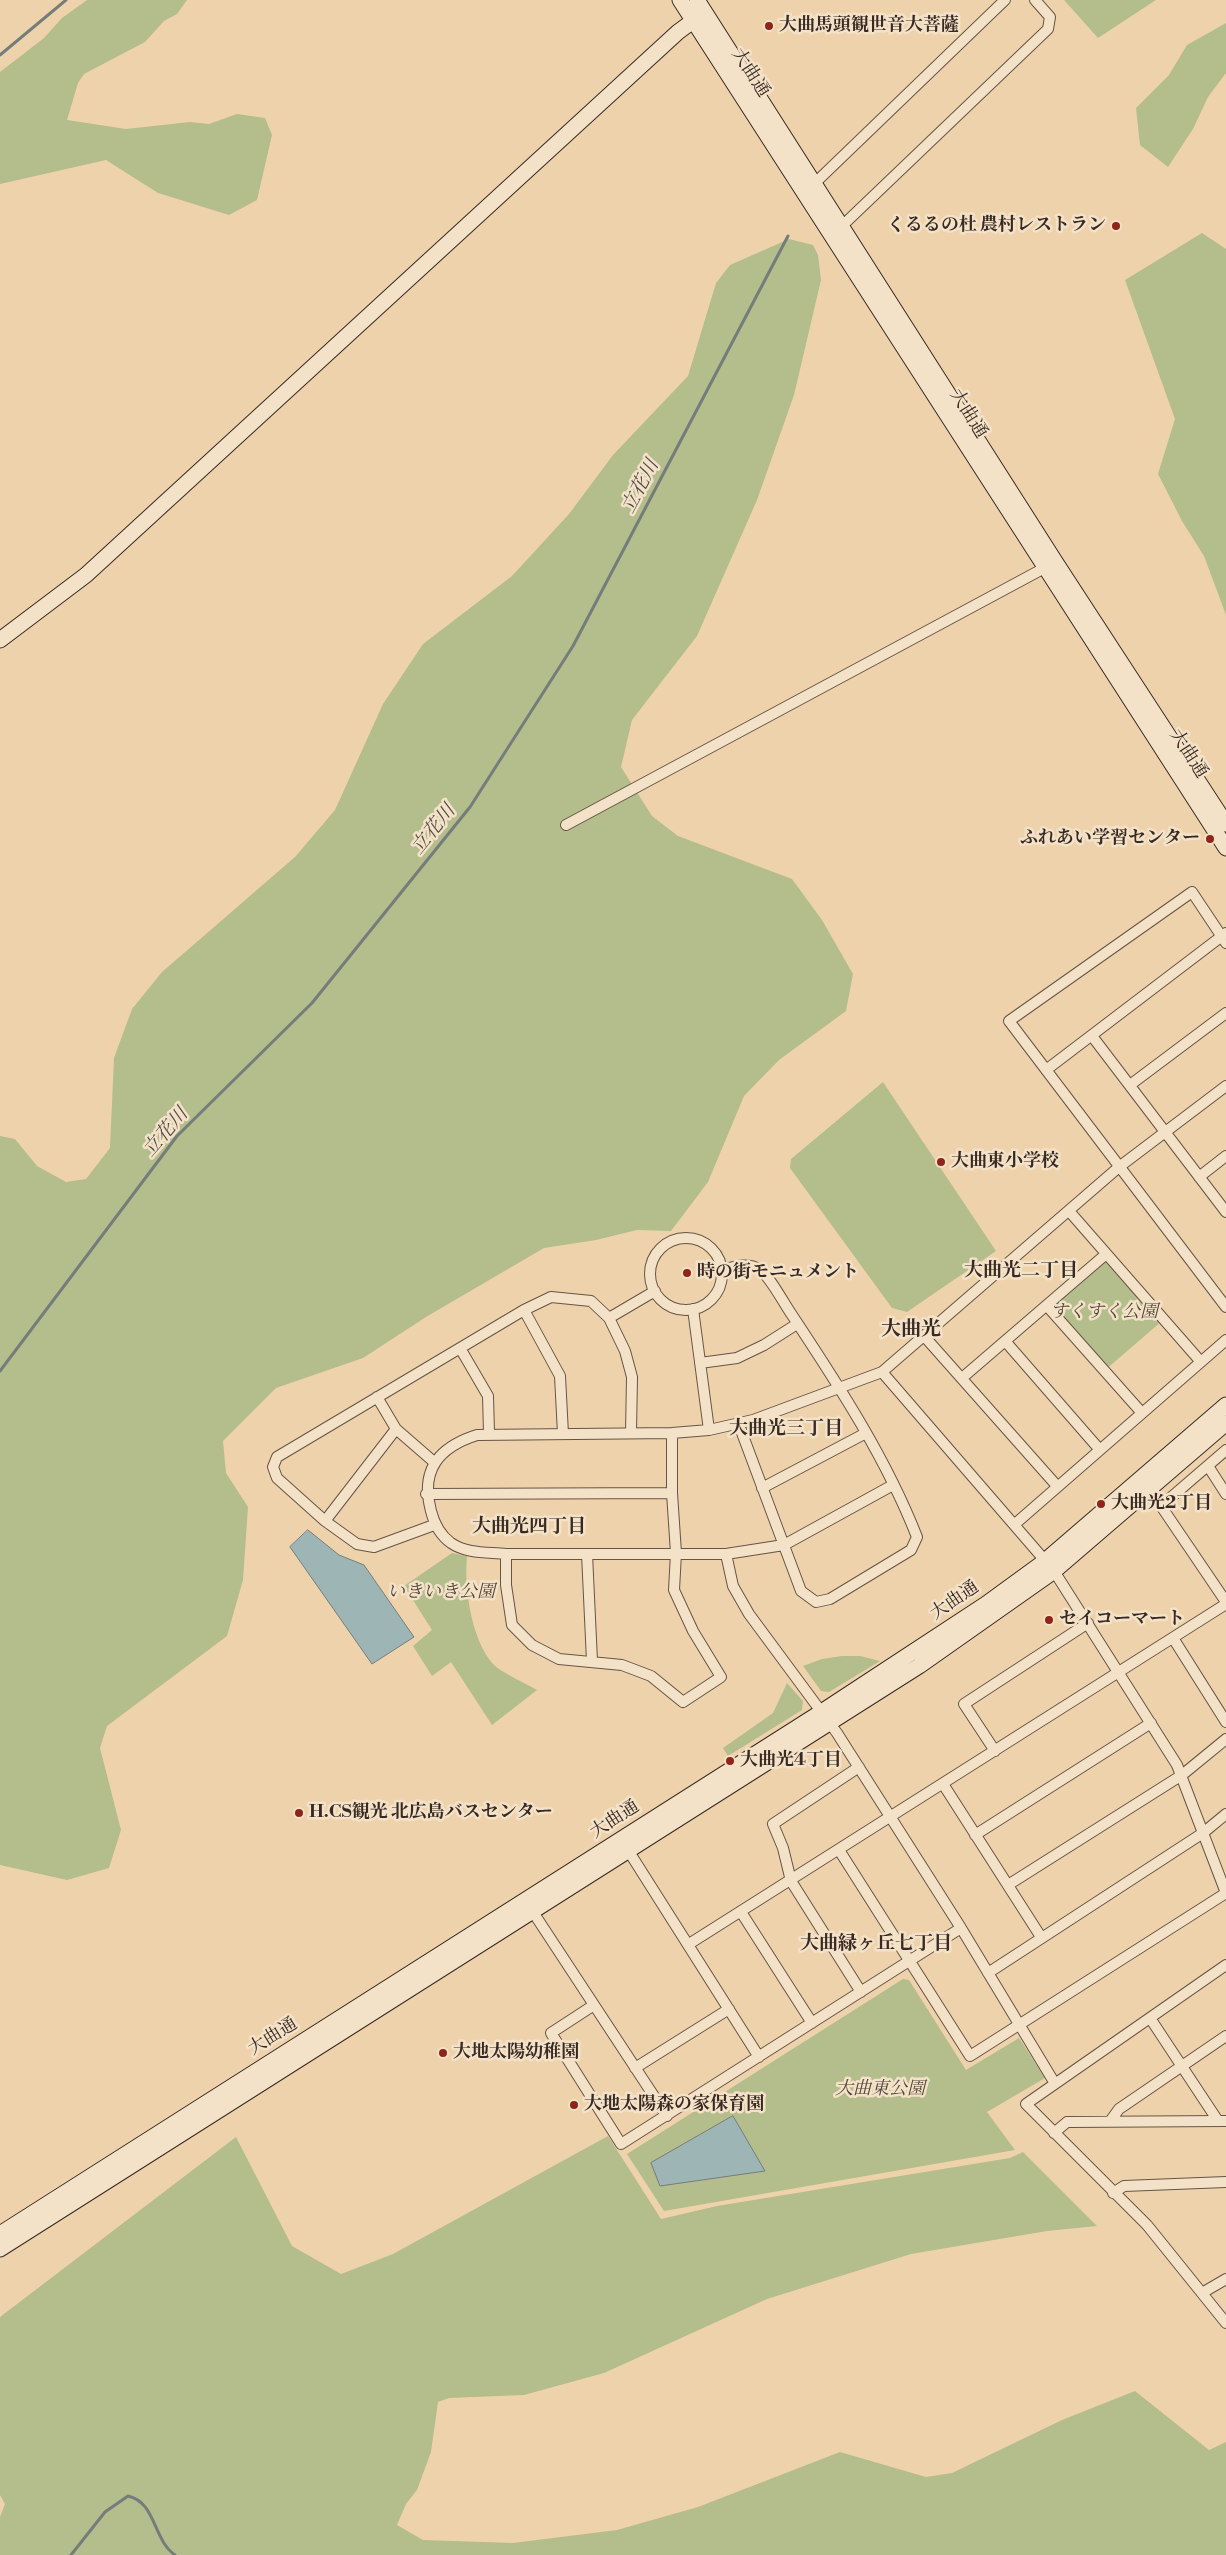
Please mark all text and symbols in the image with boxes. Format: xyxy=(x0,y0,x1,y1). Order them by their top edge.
place label: 大曲馬頭観世音大菩薩 xyxy=(779,15,959,37)
marker: 大曲馬頭観世音大菩薩 xyxy=(763,20,775,32)
street label: 大曲通 xyxy=(726,44,774,102)
place label: くるるの杜 農村レストラン xyxy=(887,215,1106,237)
marker: くるるの杜 農村レストラン xyxy=(1110,220,1122,232)
street label: 大曲通 xyxy=(945,385,991,443)
water label: 立花川 xyxy=(618,456,664,518)
street label: 大曲通 xyxy=(1164,725,1212,783)
water label: 立花川 xyxy=(407,801,461,859)
place label: ふれあい学習センター xyxy=(1020,828,1200,850)
marker: ふれあい学習センター xyxy=(1204,833,1216,845)
water label: 立花川 xyxy=(139,1104,193,1162)
place label: 大曲東小学校 xyxy=(951,1151,1059,1173)
marker: 大曲東小学校 xyxy=(935,1156,947,1168)
district label: 大曲光二丁目 xyxy=(964,1260,1078,1282)
place label: 時の街モニュメント xyxy=(697,1262,859,1284)
marker: 時の街モニュメント xyxy=(681,1267,693,1279)
park label: すくすく公園 xyxy=(1050,1302,1158,1324)
district label: 大曲光 xyxy=(881,1318,941,1342)
district label: 大曲光三丁目 xyxy=(729,1418,843,1440)
place label: 大曲光2丁目 xyxy=(1111,1493,1212,1515)
marker: 大曲光2丁目 xyxy=(1095,1498,1107,1510)
district label: 大曲光四丁目 xyxy=(472,1516,586,1538)
street label: 大曲通 xyxy=(927,1577,983,1625)
park label: いきいき公園 xyxy=(387,1582,495,1604)
place label: セイコーマート xyxy=(1059,1609,1185,1631)
marker: セイコーマート xyxy=(1043,1614,1055,1626)
place label: 大曲光4丁目 xyxy=(740,1750,842,1772)
marker: 大曲光4丁目 xyxy=(724,1755,736,1767)
street label: 大曲通 xyxy=(586,1796,644,1844)
place label: H.CS観光 北広島バスセンター xyxy=(309,1802,553,1824)
marker: H.CS観光 北広島バスセンター xyxy=(293,1807,305,1819)
district label: 大曲緑ヶ丘七丁目 xyxy=(800,1933,952,1955)
street label: 大曲通 xyxy=(244,2014,302,2060)
place label: 大地太陽幼稚園 xyxy=(453,2042,579,2064)
marker: 大地太陽幼稚園 xyxy=(437,2047,449,2059)
park label: 大曲東公園 xyxy=(835,2079,925,2101)
place label: 大地太陽森の家保育園 xyxy=(584,2094,764,2116)
marker: 大地太陽森の家保育園 xyxy=(568,2099,580,2111)

